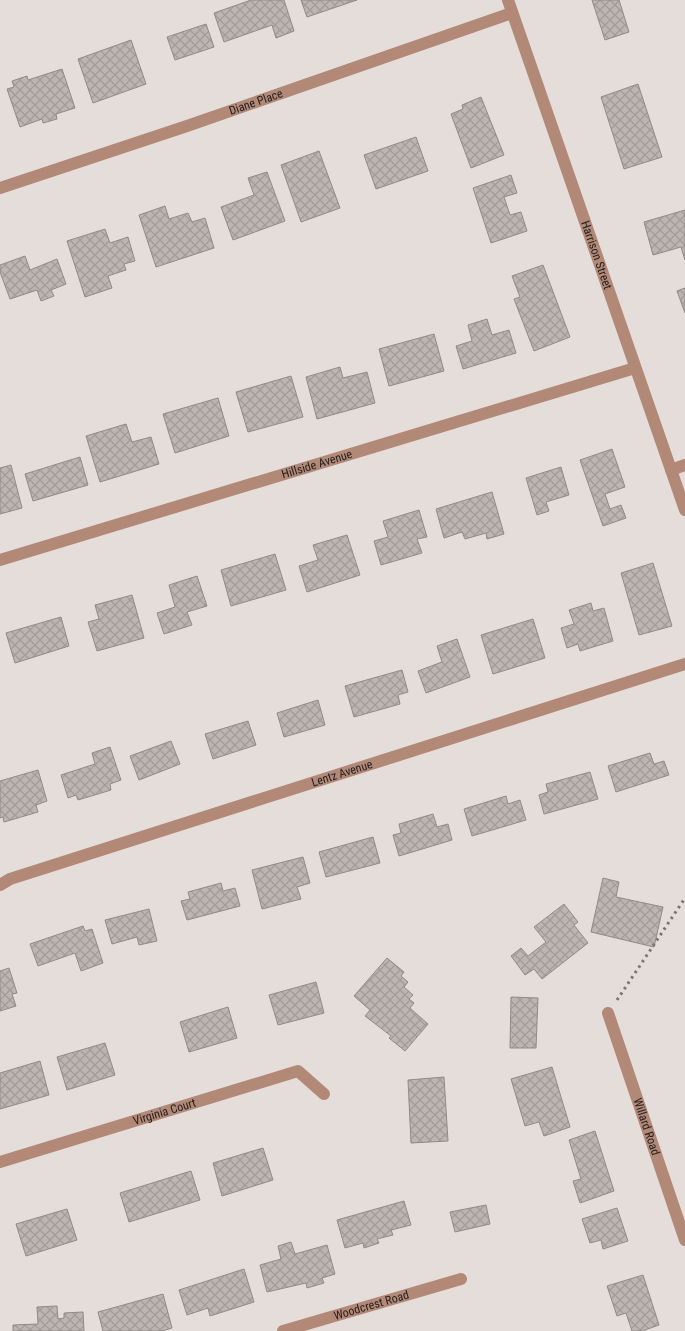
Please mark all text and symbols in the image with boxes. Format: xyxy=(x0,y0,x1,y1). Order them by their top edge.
street label: Diane Place xyxy=(227,86,285,118)
street label: Harrison Street xyxy=(578,219,615,292)
street label: Hillside Avenue xyxy=(280,447,354,481)
street label: Lentz Avenue xyxy=(310,757,375,790)
street label: Virginia Court xyxy=(131,1095,198,1128)
street label: Willard Road xyxy=(630,1096,663,1157)
street label: Woodcrest Road xyxy=(332,1288,411,1323)

